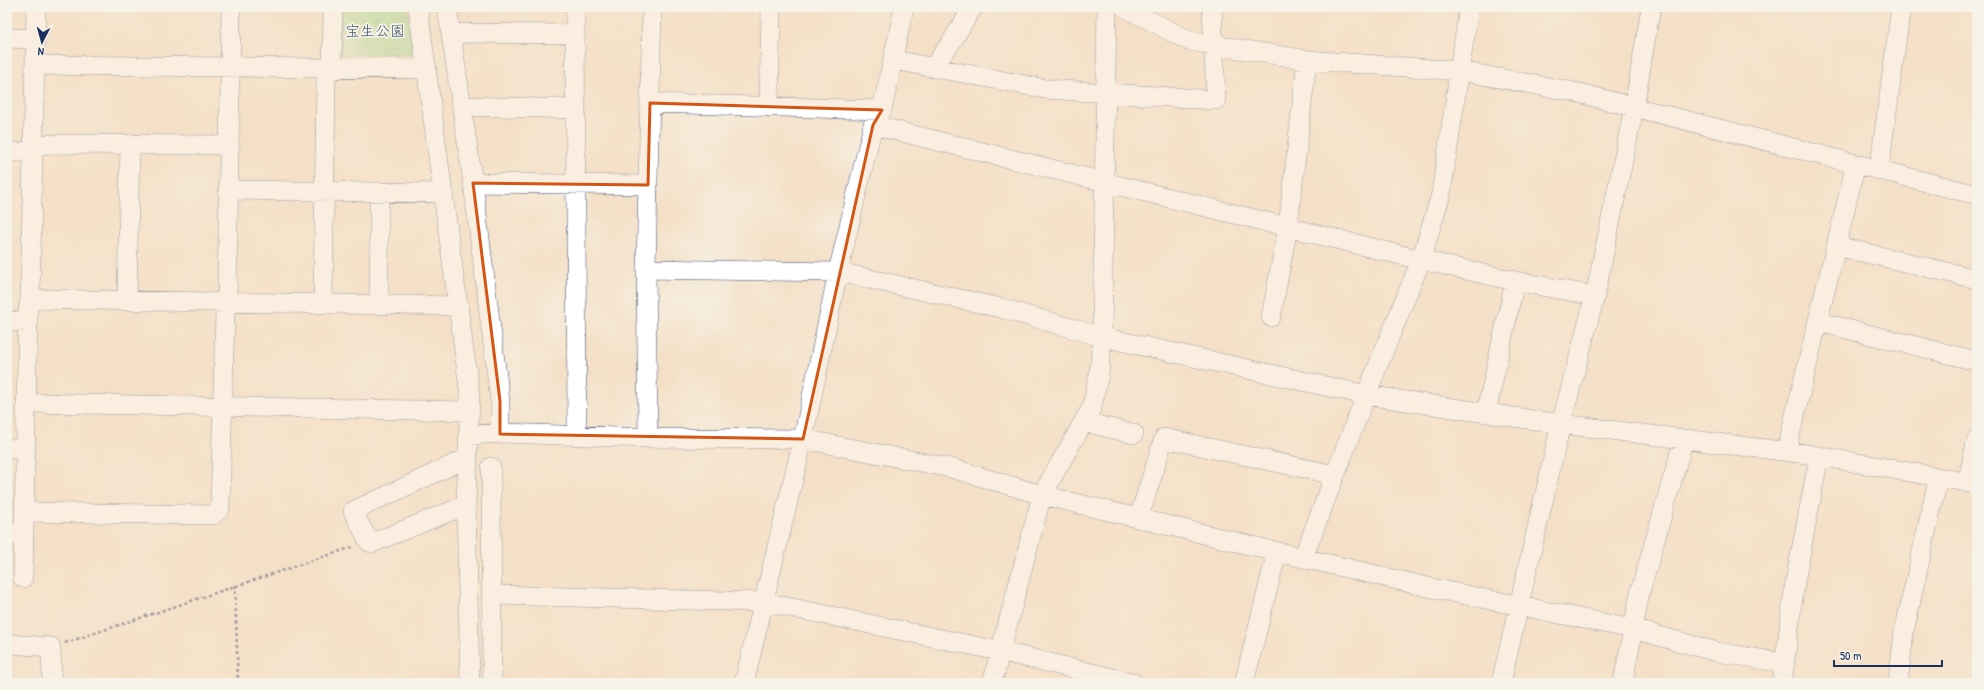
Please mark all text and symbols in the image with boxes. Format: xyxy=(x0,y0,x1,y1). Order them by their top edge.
park label: 宝生公園 xyxy=(345,20,405,41)
north arrow xyxy=(22,22,62,62)
text: N xyxy=(37,45,45,59)
scale bar xyxy=(1834,642,1942,668)
text: 50 m xyxy=(1840,647,1861,664)

